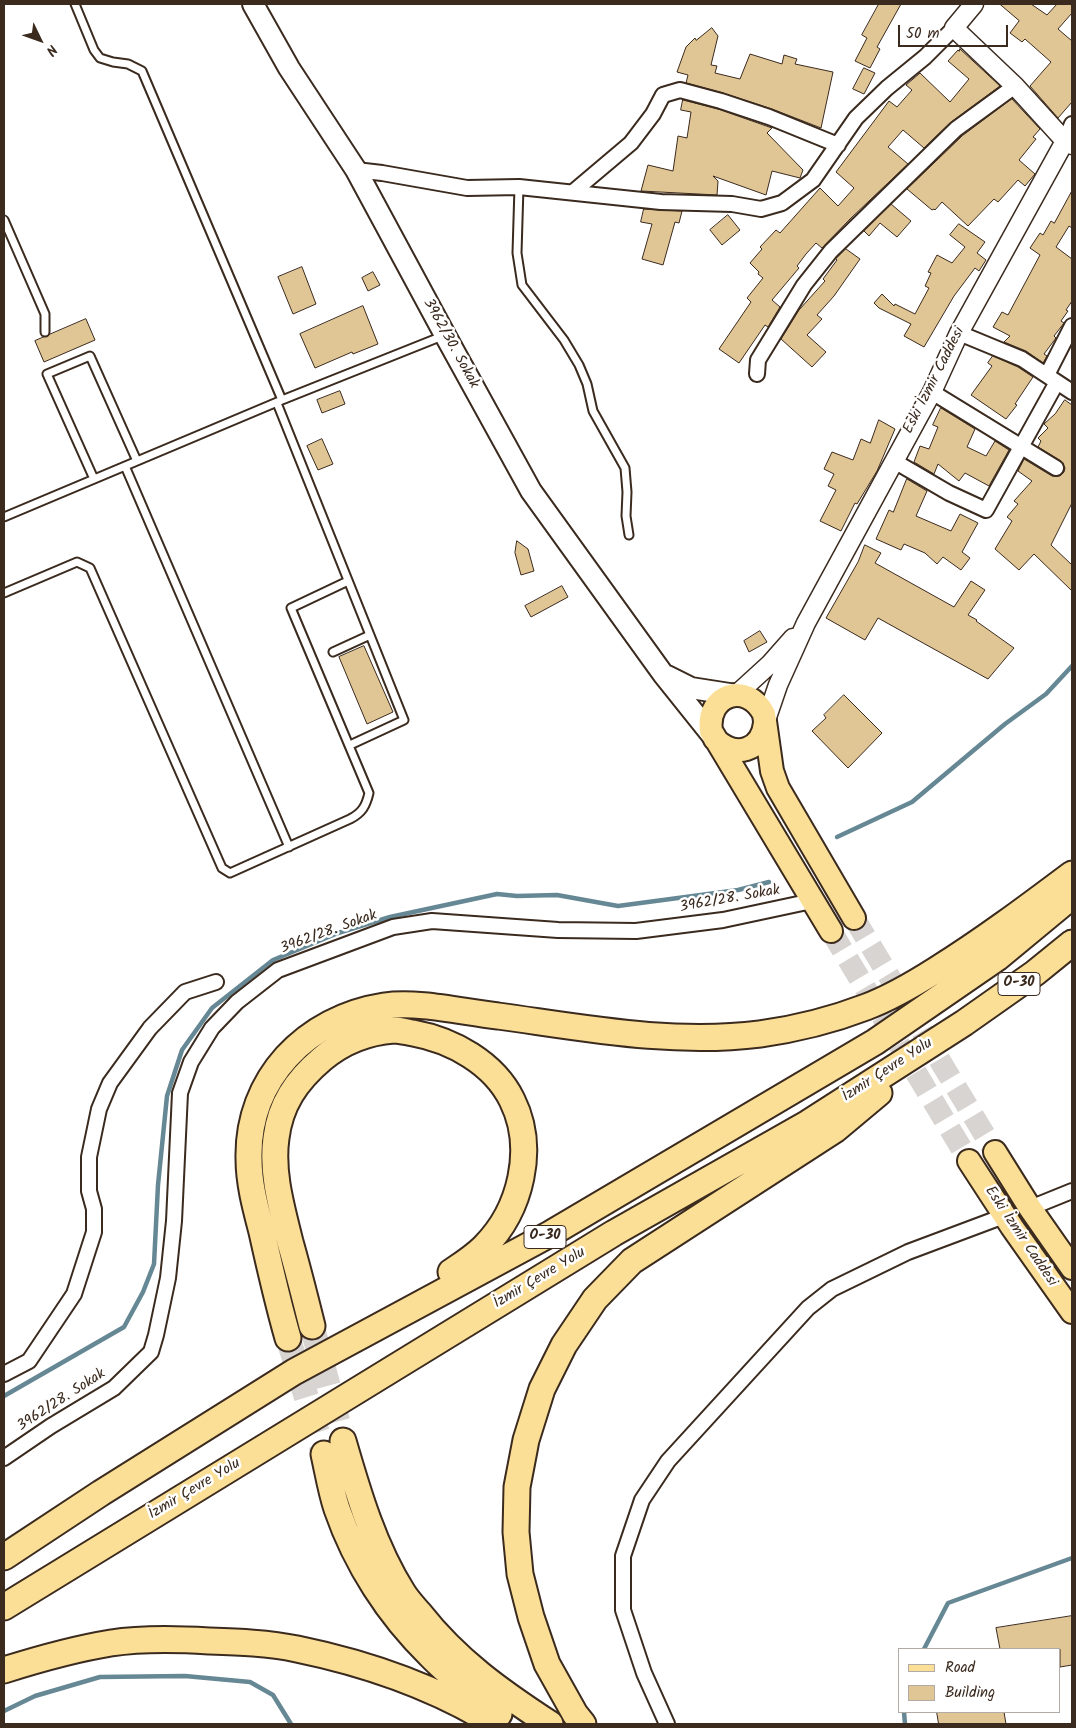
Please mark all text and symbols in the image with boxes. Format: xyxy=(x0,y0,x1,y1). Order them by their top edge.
north arrow xyxy=(15,15,65,65)
scale bar xyxy=(901,15,1011,47)
text: 50 m xyxy=(906,22,940,46)
text: N xyxy=(40,39,62,61)
street label: 3962/30. Sokak xyxy=(418,296,482,392)
street label: Eski İzmir Caddesi xyxy=(900,325,970,437)
street label: 3962/28. Sokak xyxy=(678,882,782,918)
street label: 3962/28. Sokak xyxy=(278,907,380,959)
road number: O-30 xyxy=(998,972,1040,996)
street label: İzmir Çevre Yolu xyxy=(840,1035,936,1107)
street label: Eski İzmir Caddesi xyxy=(980,1183,1060,1291)
road number: O-30 xyxy=(524,1226,566,1248)
street label: İzmir Çevre Yolu xyxy=(491,1245,589,1313)
street label: 3962/28. Sokak xyxy=(15,1366,109,1436)
street label: İzmir Çevre Yolu xyxy=(146,1456,244,1524)
legend xyxy=(898,1648,1061,1713)
text: Road xyxy=(945,1656,975,1680)
text: Building xyxy=(945,1681,995,1705)

